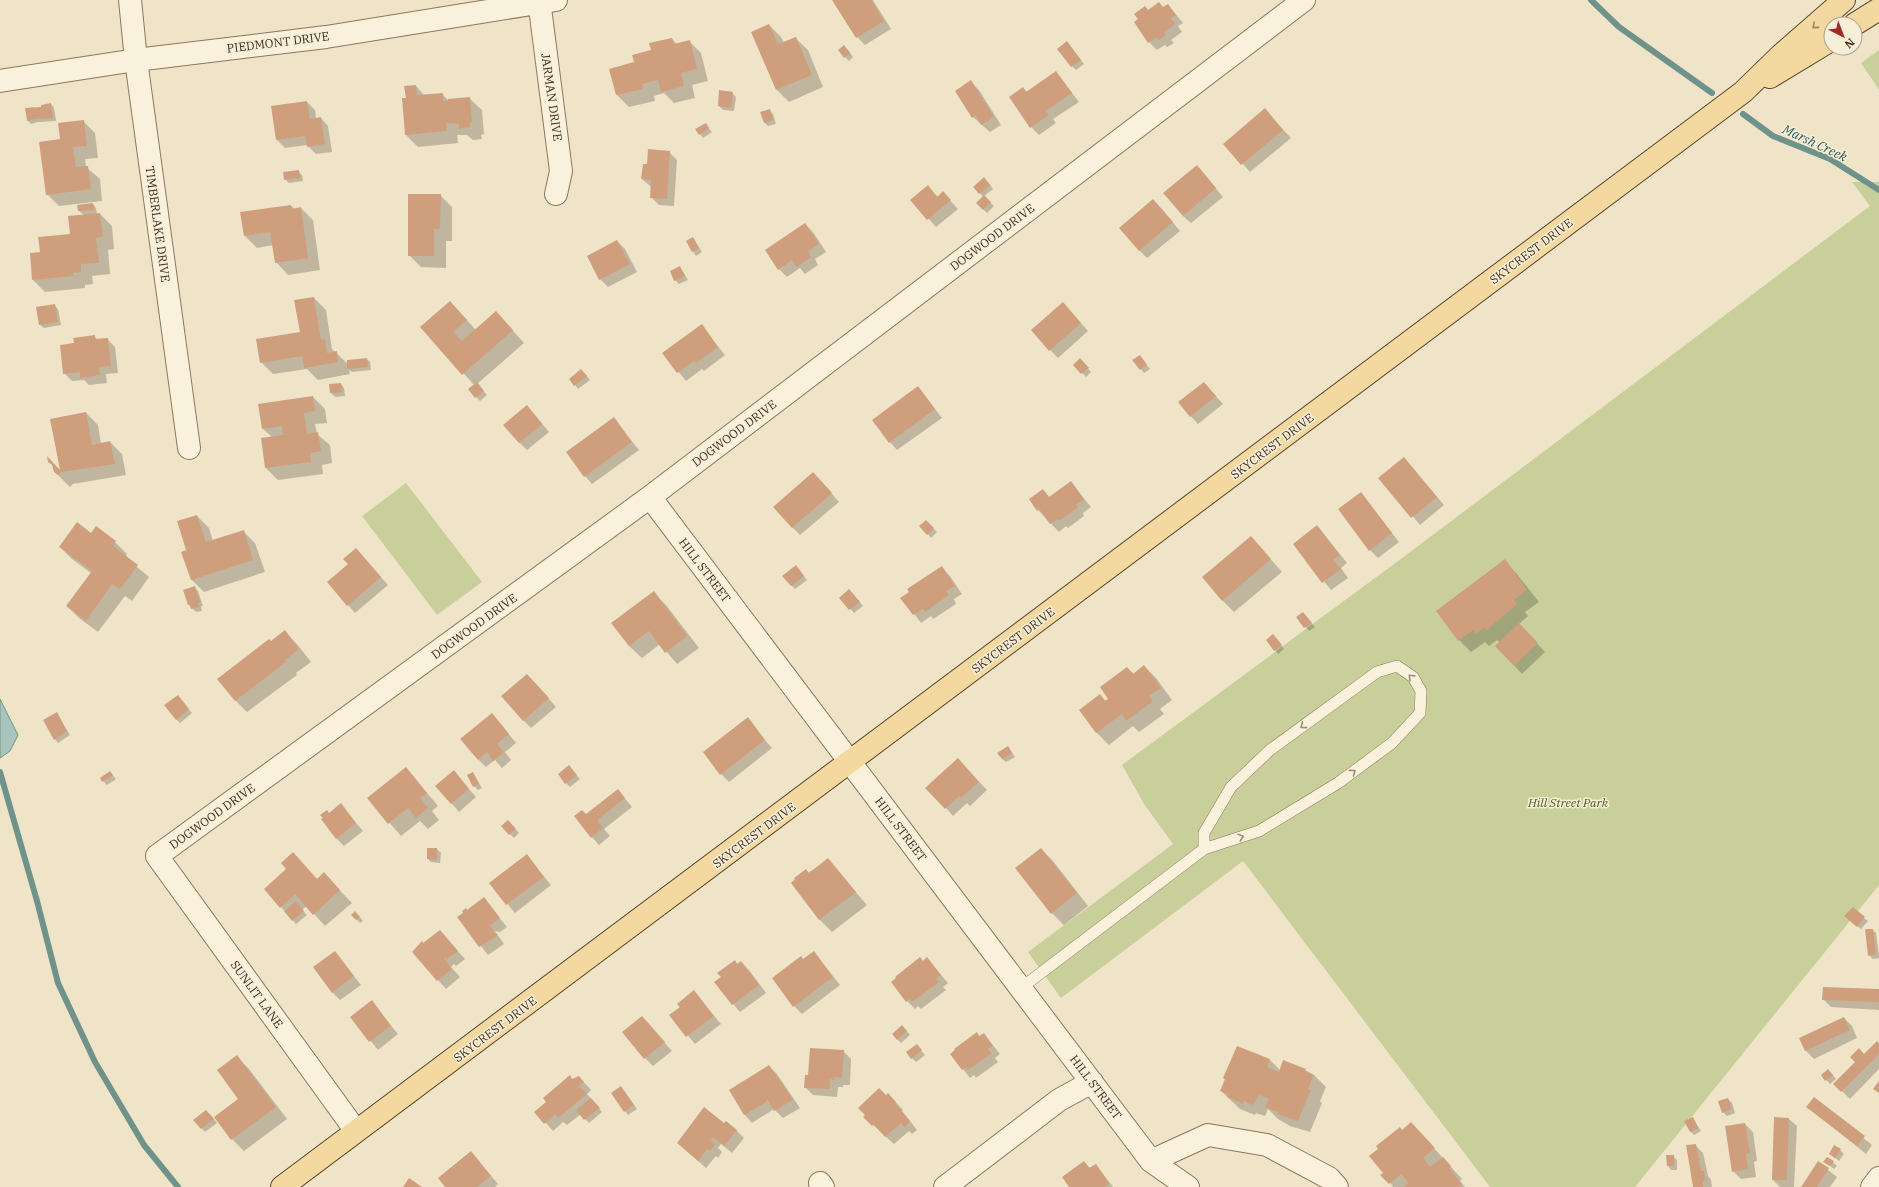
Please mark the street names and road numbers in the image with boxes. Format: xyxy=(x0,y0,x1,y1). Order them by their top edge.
street label: PIEDMONT DRIVE xyxy=(226,28,330,56)
street label: JARMAN DRIVE xyxy=(538,52,566,142)
street label: TIMBERLAKE DRIVE xyxy=(142,165,174,283)
street label: DOGWOOD DRIVE xyxy=(947,200,1037,274)
street label: SKYCREST DRIVE xyxy=(1486,215,1576,287)
street label: DOGWOOD DRIVE xyxy=(689,396,779,470)
street label: SKYCREST DRIVE xyxy=(1227,410,1317,482)
street label: HILL STREET xyxy=(676,535,734,605)
street label: DOGWOOD DRIVE xyxy=(428,590,520,662)
street label: SKYCREST DRIVE xyxy=(968,604,1058,676)
street label: DOGWOOD DRIVE xyxy=(166,780,258,852)
street label: HILL STREET xyxy=(872,794,930,864)
street label: SKYCREST DRIVE xyxy=(709,799,799,871)
street label: SUNLIT LANE xyxy=(228,957,286,1031)
street label: SKYCREST DRIVE xyxy=(450,993,540,1065)
street label: HILL STREET xyxy=(1067,1052,1125,1122)

